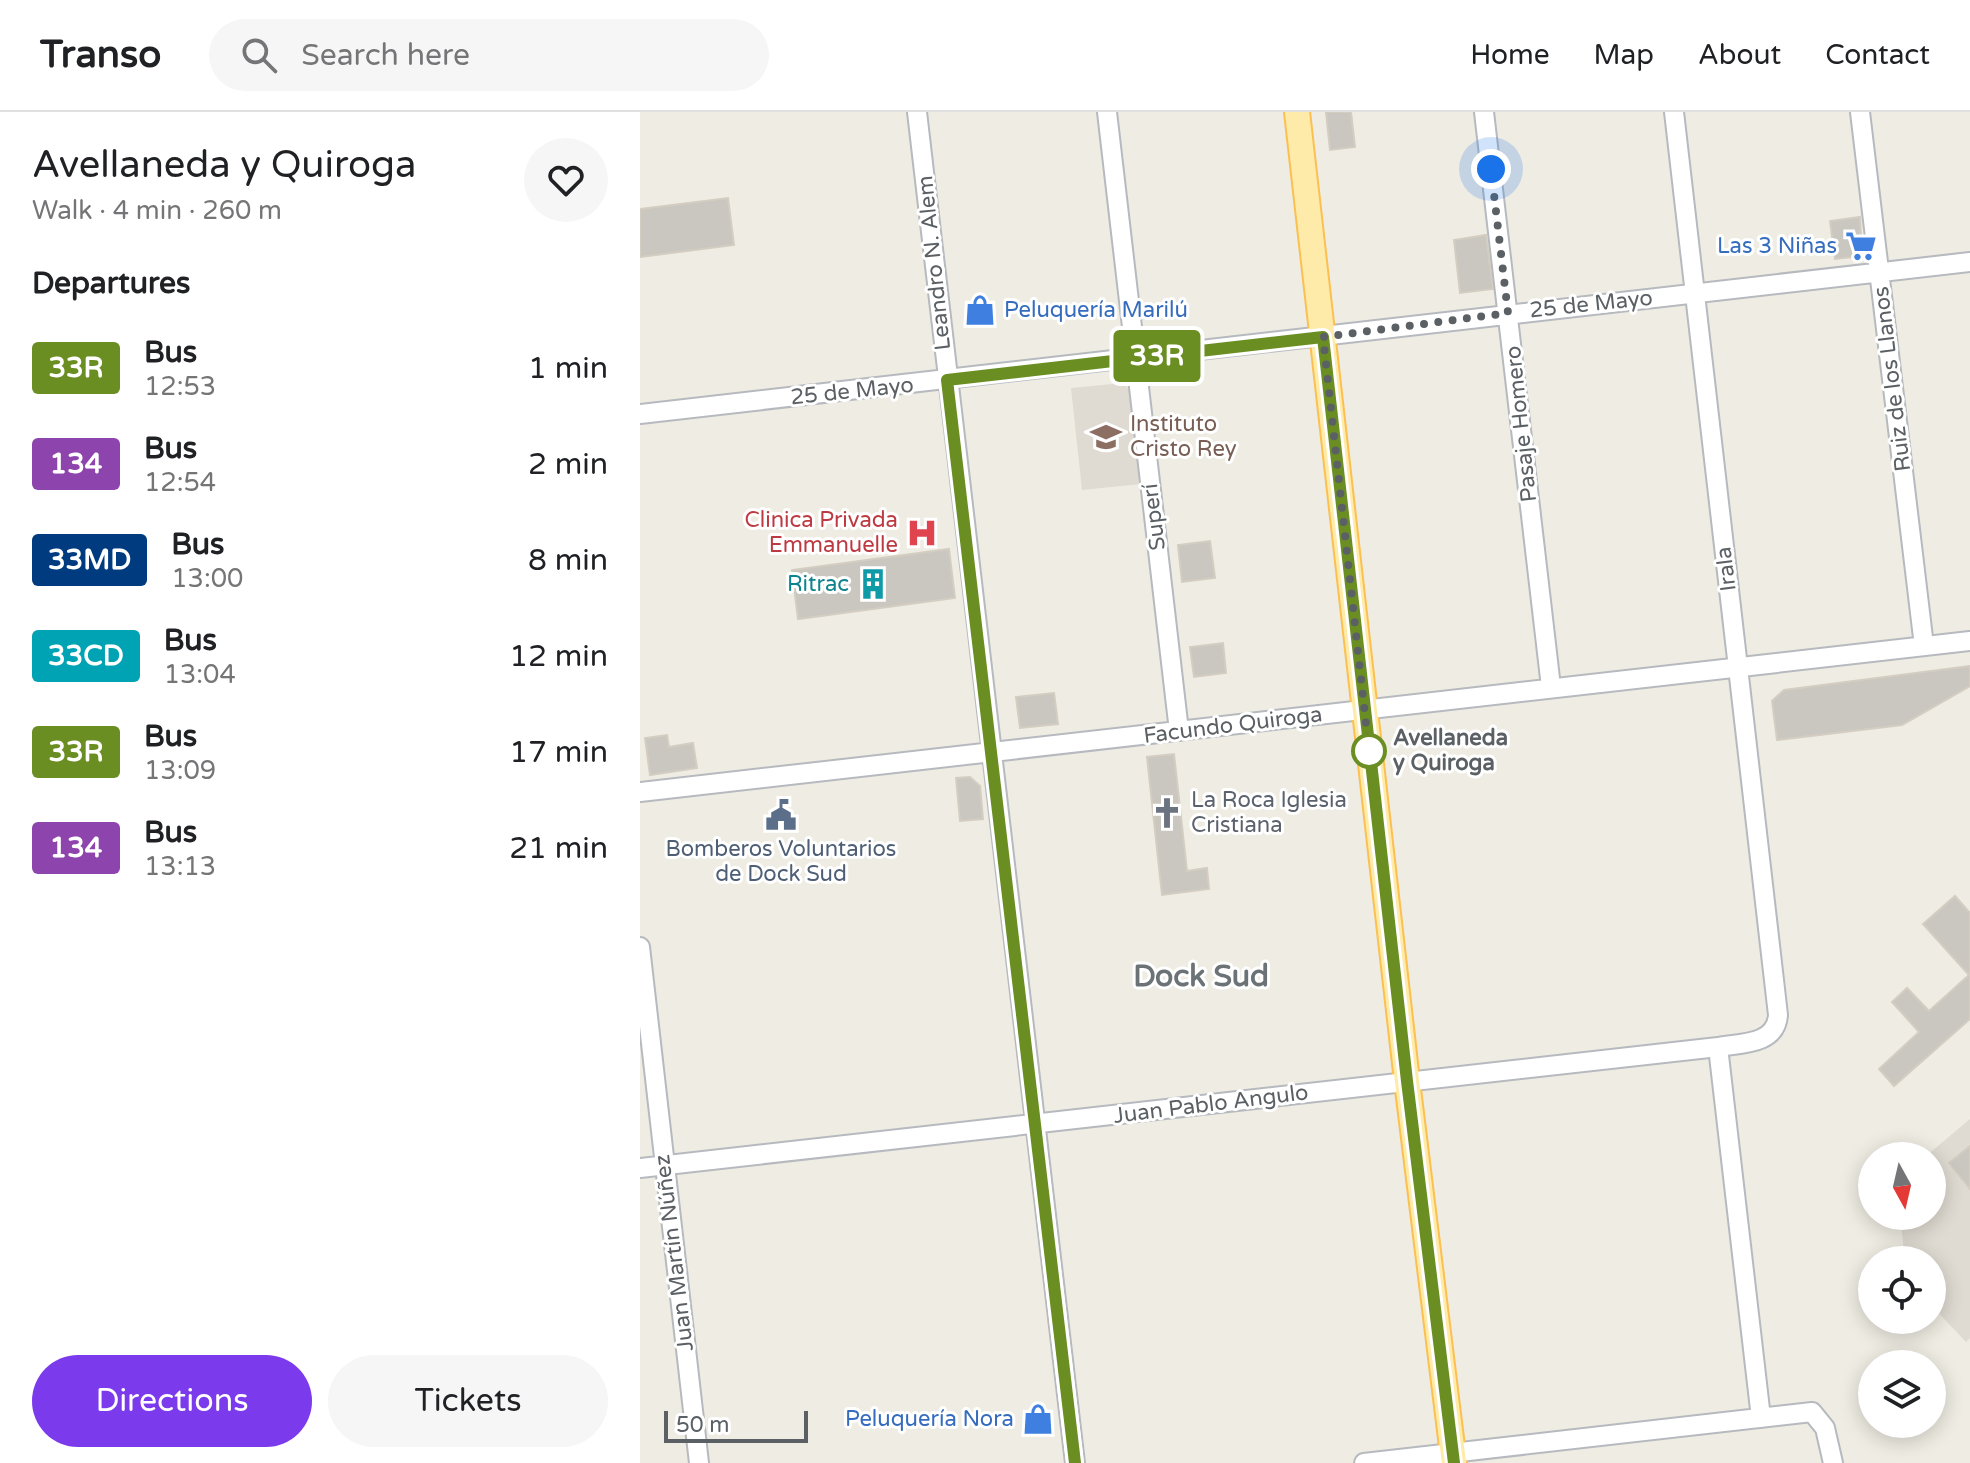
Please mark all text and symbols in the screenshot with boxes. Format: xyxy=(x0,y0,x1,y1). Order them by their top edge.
search box xyxy=(209,19,769,91)
text: Transo xyxy=(40,32,161,78)
icon: search xyxy=(237,33,281,77)
text: Search here xyxy=(301,37,470,74)
text: Home xyxy=(1470,38,1550,72)
text: Map xyxy=(1594,38,1654,72)
text: About xyxy=(1698,38,1781,72)
text: Contact xyxy=(1825,38,1930,72)
button: heart xyxy=(524,138,608,222)
text: Avellaneda y Quiroga xyxy=(32,142,416,188)
your location xyxy=(1471,149,1511,189)
street label: Leandro N. Alem xyxy=(912,174,956,352)
text: Walk · 4 min · 260 m xyxy=(32,195,282,226)
supermarket icon: Las 3 Niñas xyxy=(1844,229,1878,263)
place label: Las 3 Niñas xyxy=(1717,233,1837,259)
text: Departures xyxy=(32,265,190,302)
street label: 25 de Mayo xyxy=(1528,285,1654,323)
street label: Ruiz de los Llanos xyxy=(1868,285,1916,473)
shop icon: Peluquería Marilú xyxy=(963,293,997,327)
place label: Peluquería Marilú xyxy=(1004,297,1188,323)
line badge: 33R xyxy=(1111,330,1203,382)
text: Bus xyxy=(144,334,197,371)
text: 33R xyxy=(1129,339,1185,373)
street label: Pasaje Homero xyxy=(1500,345,1542,503)
text: 1 min xyxy=(528,350,608,387)
text: 33R xyxy=(48,351,104,385)
text: 12:53 xyxy=(144,371,216,402)
street label: 25 de Mayo xyxy=(789,372,915,410)
place label: Instituto Cristo Rey xyxy=(1130,411,1237,462)
school or university icon: Instituto Cristo Rey xyxy=(1089,420,1123,454)
text: Bus xyxy=(144,430,197,467)
text: 2 min xyxy=(528,446,608,483)
text: 134 xyxy=(50,447,102,481)
text: 12:54 xyxy=(144,467,216,498)
street label: Superí xyxy=(1137,482,1171,552)
place label: Clinica Privada Emmanuelle xyxy=(744,507,898,558)
hospital icon: Clinica Privada Emmanuelle xyxy=(905,516,939,550)
text: Bus xyxy=(171,526,225,563)
text: 8 min xyxy=(528,542,608,579)
text: 33MD xyxy=(48,543,131,577)
street label: Irala xyxy=(1710,545,1742,593)
text: 13:00 xyxy=(171,563,243,594)
building icon: Ritrac xyxy=(856,567,890,601)
place label: Ritrac xyxy=(787,571,849,597)
text: Bus xyxy=(164,622,217,659)
text: 12 min xyxy=(509,638,608,675)
text: 33CD xyxy=(48,639,124,673)
text: 13:04 xyxy=(164,659,236,690)
street label: Facundo Quiroga xyxy=(1142,701,1324,749)
text: Bus xyxy=(144,718,197,755)
place label: Avellaneda y Quiroga xyxy=(1393,725,1508,776)
text: 17 min xyxy=(509,734,608,771)
marker: Avellaneda y Quiroga xyxy=(1352,734,1386,768)
text: 33R xyxy=(48,735,104,769)
text: 13:09 xyxy=(144,755,216,786)
place label: La Roca Iglesia Cristiana xyxy=(1191,787,1347,838)
church icon: La Roca Iglesia Cristiana xyxy=(1150,796,1184,830)
public building icon: Bomberos Voluntarios de Dock Sud xyxy=(764,798,798,832)
text: Bus xyxy=(144,814,197,851)
text: 21 min xyxy=(509,830,608,867)
text: 134 xyxy=(50,831,102,865)
place label: Bomberos Voluntarios de Dock Sud xyxy=(666,836,896,887)
text: 13:13 xyxy=(144,851,216,882)
district label: Dock Sud xyxy=(1133,958,1269,995)
street label: Juan Pablo Angulo xyxy=(1112,1079,1310,1129)
north arrow xyxy=(1858,1142,1946,1230)
map controls xyxy=(1858,1142,1946,1438)
street label: Juan Martín Núñez xyxy=(649,1153,699,1353)
button: locate xyxy=(1858,1246,1946,1334)
button: layers xyxy=(1858,1350,1946,1438)
button: Directions xyxy=(32,1355,312,1447)
button: Tickets xyxy=(328,1355,608,1447)
shop icon: Peluquería Nora xyxy=(1021,1402,1055,1436)
place label: Peluquería Nora xyxy=(845,1406,1014,1432)
scale bar xyxy=(664,1407,808,1443)
text: 50 m xyxy=(676,1412,730,1438)

